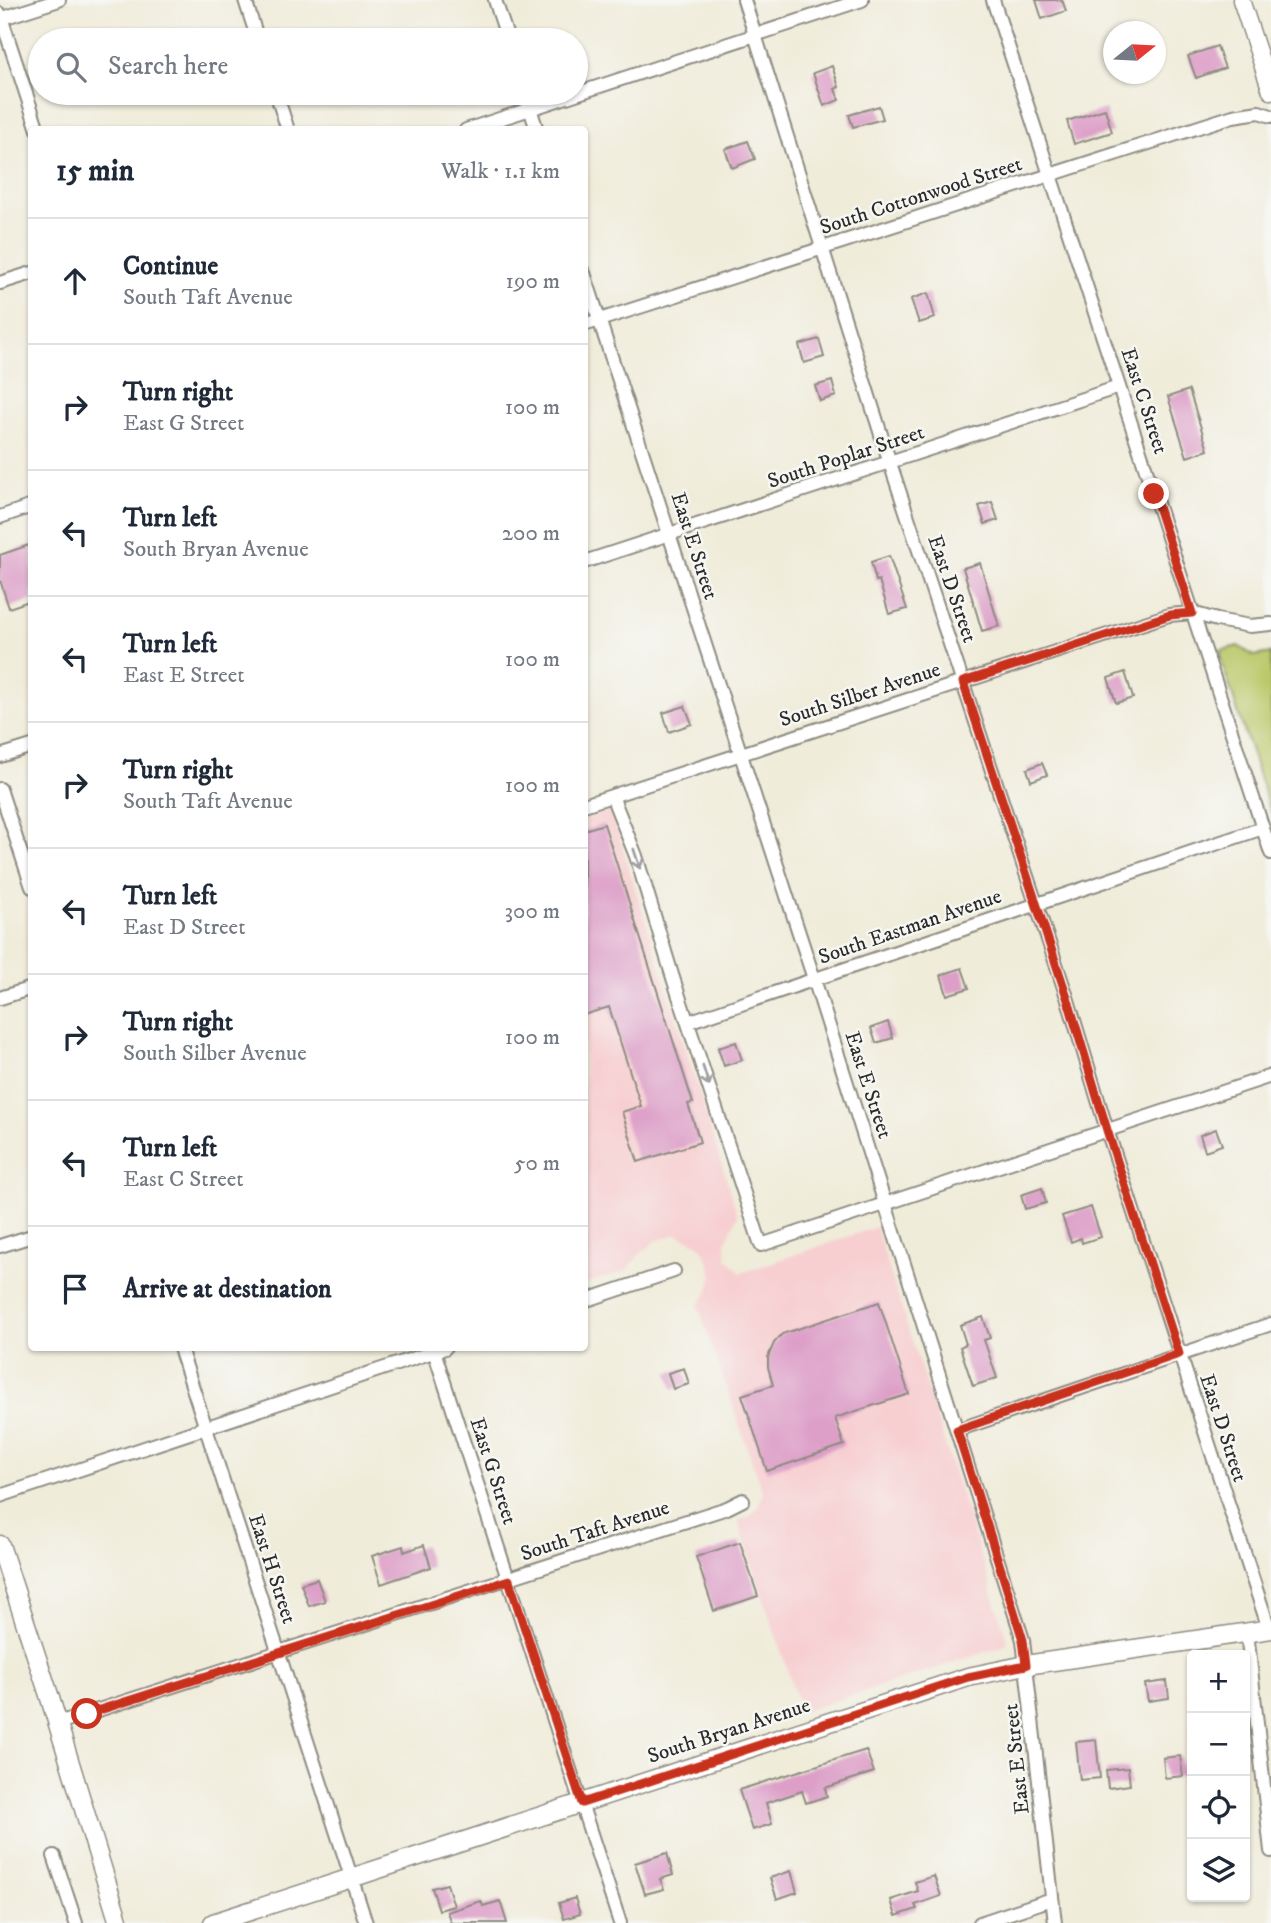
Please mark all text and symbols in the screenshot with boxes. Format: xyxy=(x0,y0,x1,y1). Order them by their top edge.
north arrow xyxy=(1103,21,1166,84)
search box xyxy=(28,28,588,105)
icon: search xyxy=(52,48,90,86)
text: Search here xyxy=(108,50,228,83)
street label: South Cottonwood Street xyxy=(817,151,1026,241)
text: 15 min xyxy=(56,153,134,190)
text: Walk · 1.1 km xyxy=(441,157,560,186)
text: Continue xyxy=(123,250,218,283)
icon: ahead xyxy=(56,262,94,300)
text: 190 m xyxy=(506,267,560,296)
text: South Taft Avenue xyxy=(123,283,293,312)
street label: East C Street xyxy=(1115,345,1173,458)
text: Turn right xyxy=(123,376,233,409)
icon: right xyxy=(56,388,94,426)
text: 100 m xyxy=(505,393,560,422)
text: East G Street xyxy=(123,409,244,438)
street label: South Poplar Street xyxy=(764,419,928,495)
route end xyxy=(1138,478,1169,509)
street label: East E Street xyxy=(664,489,724,603)
text: Turn left xyxy=(123,502,217,535)
icon: left xyxy=(56,514,94,552)
text: 200 m xyxy=(502,519,560,548)
street label: East D Street xyxy=(921,532,983,646)
text: South Bryan Avenue xyxy=(123,535,309,564)
text: Turn left xyxy=(123,628,217,661)
icon: left xyxy=(56,640,94,678)
text: 100 m xyxy=(505,645,560,674)
street label: South Silber Avenue xyxy=(776,657,944,733)
text: East E Street xyxy=(123,661,245,690)
text: Turn right xyxy=(123,754,233,787)
icon: right xyxy=(56,766,94,804)
text: 100 m xyxy=(505,771,560,800)
text: South Taft Avenue xyxy=(123,787,293,816)
one-way arrow xyxy=(632,848,644,870)
text: Turn left xyxy=(123,880,217,913)
street label: South Eastman Avenue xyxy=(815,883,1005,971)
icon: left xyxy=(56,892,94,930)
text: 300 m xyxy=(504,897,560,926)
text: East D Street xyxy=(123,913,246,942)
text: Turn right xyxy=(123,1006,233,1039)
icon: right xyxy=(56,1018,94,1056)
text: 100 m xyxy=(505,1023,560,1052)
street label: East E Street xyxy=(838,1028,898,1142)
text: South Silber Avenue xyxy=(123,1039,307,1068)
one-way arrow xyxy=(700,1065,713,1087)
text: Turn left xyxy=(123,1132,217,1165)
icon: left xyxy=(56,1144,94,1182)
text: 50 m xyxy=(514,1149,560,1178)
text: East C Street xyxy=(123,1165,244,1194)
icon: arrive xyxy=(56,1270,94,1308)
text: Arrive at destination xyxy=(123,1273,332,1306)
street label: East D Street xyxy=(1193,1371,1253,1485)
street label: East G Street xyxy=(464,1414,523,1528)
street label: South Taft Avenue xyxy=(517,1495,673,1567)
street label: East H Street xyxy=(242,1511,302,1627)
map controls xyxy=(1187,1650,1250,1902)
button: + xyxy=(1187,1650,1250,1713)
street label: South Bryan Avenue xyxy=(644,1692,814,1770)
route start xyxy=(71,1698,102,1729)
street label: East E Street xyxy=(998,1702,1036,1816)
button: − xyxy=(1187,1713,1250,1776)
button: locate xyxy=(1187,1776,1250,1839)
button: layers xyxy=(1187,1839,1250,1902)

